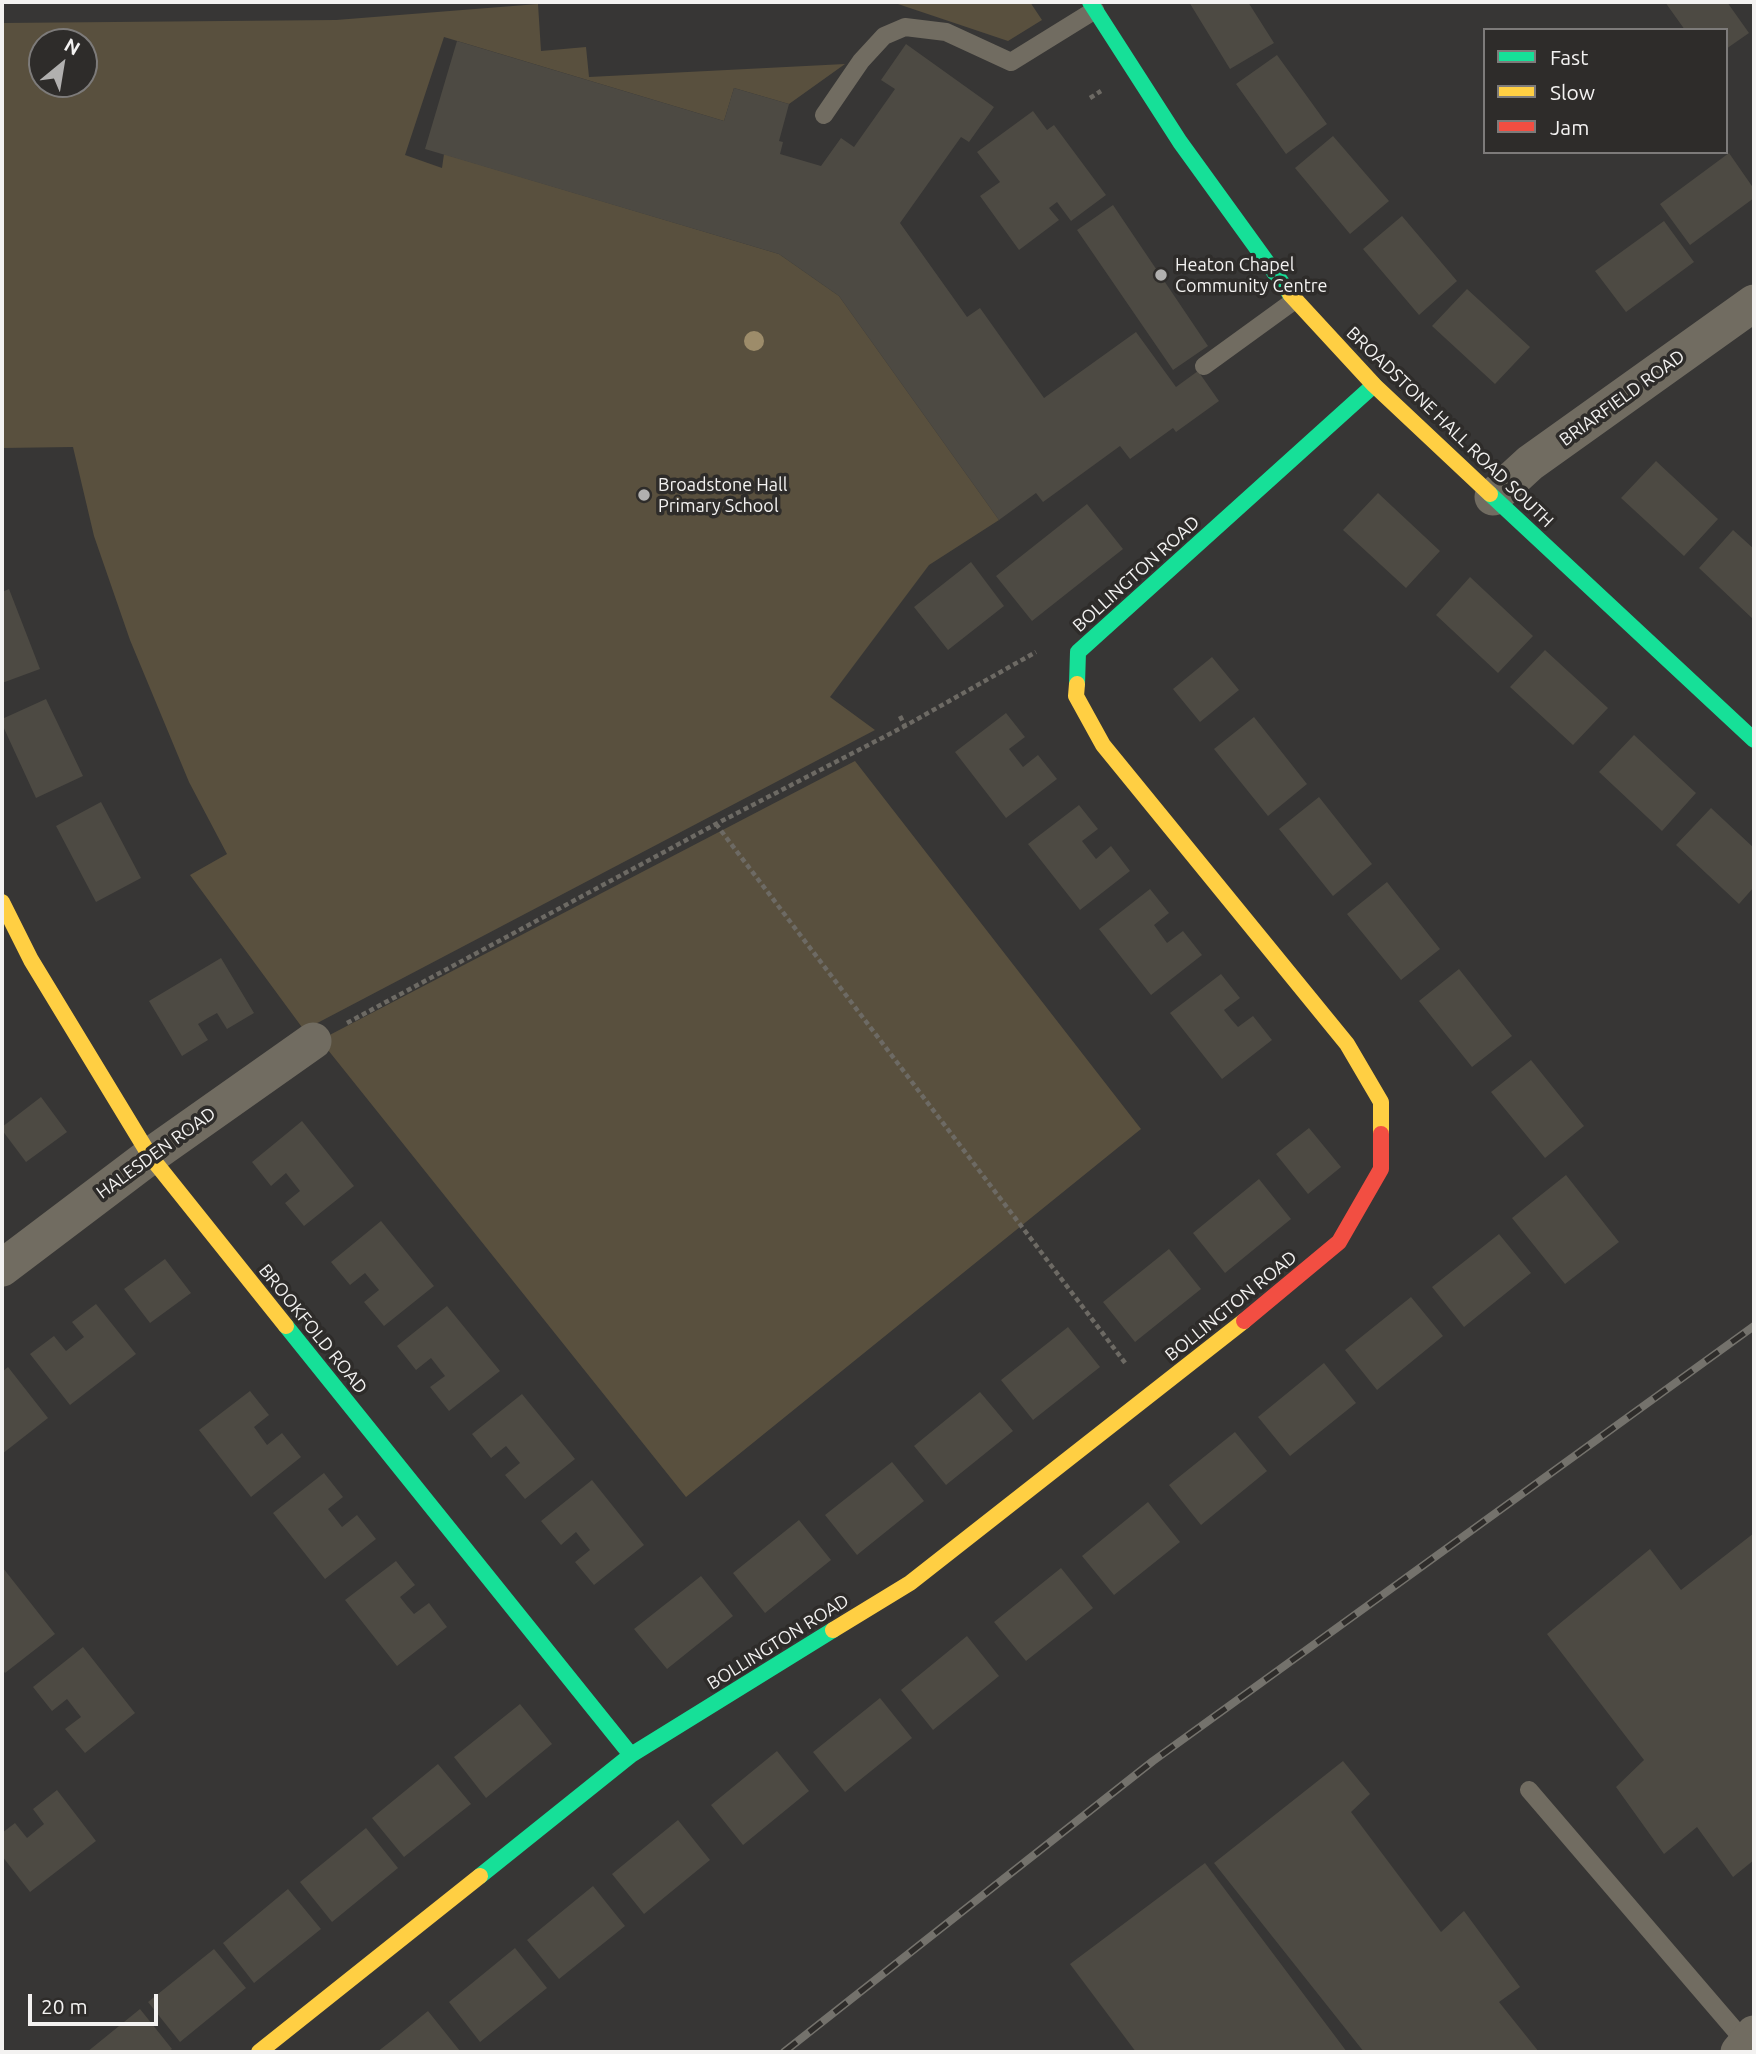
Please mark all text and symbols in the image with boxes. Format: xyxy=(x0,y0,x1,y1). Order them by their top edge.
north arrow xyxy=(28,28,98,98)
legend xyxy=(1483,28,1728,154)
text: N xyxy=(61,33,84,60)
text: Fast xyxy=(1550,45,1588,69)
text: Slow xyxy=(1550,80,1595,104)
text: Jam xyxy=(1550,115,1589,139)
place label: Heaton Chapel Community Centre xyxy=(1175,254,1327,296)
marker: Heaton Chapel Community Centre xyxy=(1153,267,1169,283)
street label: BROADSTONE HALL ROAD SOUTH xyxy=(1342,322,1558,532)
street label: BRIARFIELD ROAD xyxy=(1555,345,1689,451)
place label: Broadstone Hall Primary School xyxy=(658,474,787,516)
marker: Broadstone Hall Primary School xyxy=(636,487,652,503)
street label: BOLLINGTON ROAD xyxy=(1068,511,1204,637)
street label: HALESDEN ROAD xyxy=(92,1102,220,1204)
street label: BOLLINGTON ROAD xyxy=(1161,1246,1301,1366)
street label: BROOKFOLD ROAD xyxy=(254,1260,372,1398)
street label: BOLLINGTON ROAD xyxy=(703,1590,853,1694)
scale bar xyxy=(32,1980,161,2024)
text: 20 m xyxy=(41,1994,88,2018)

